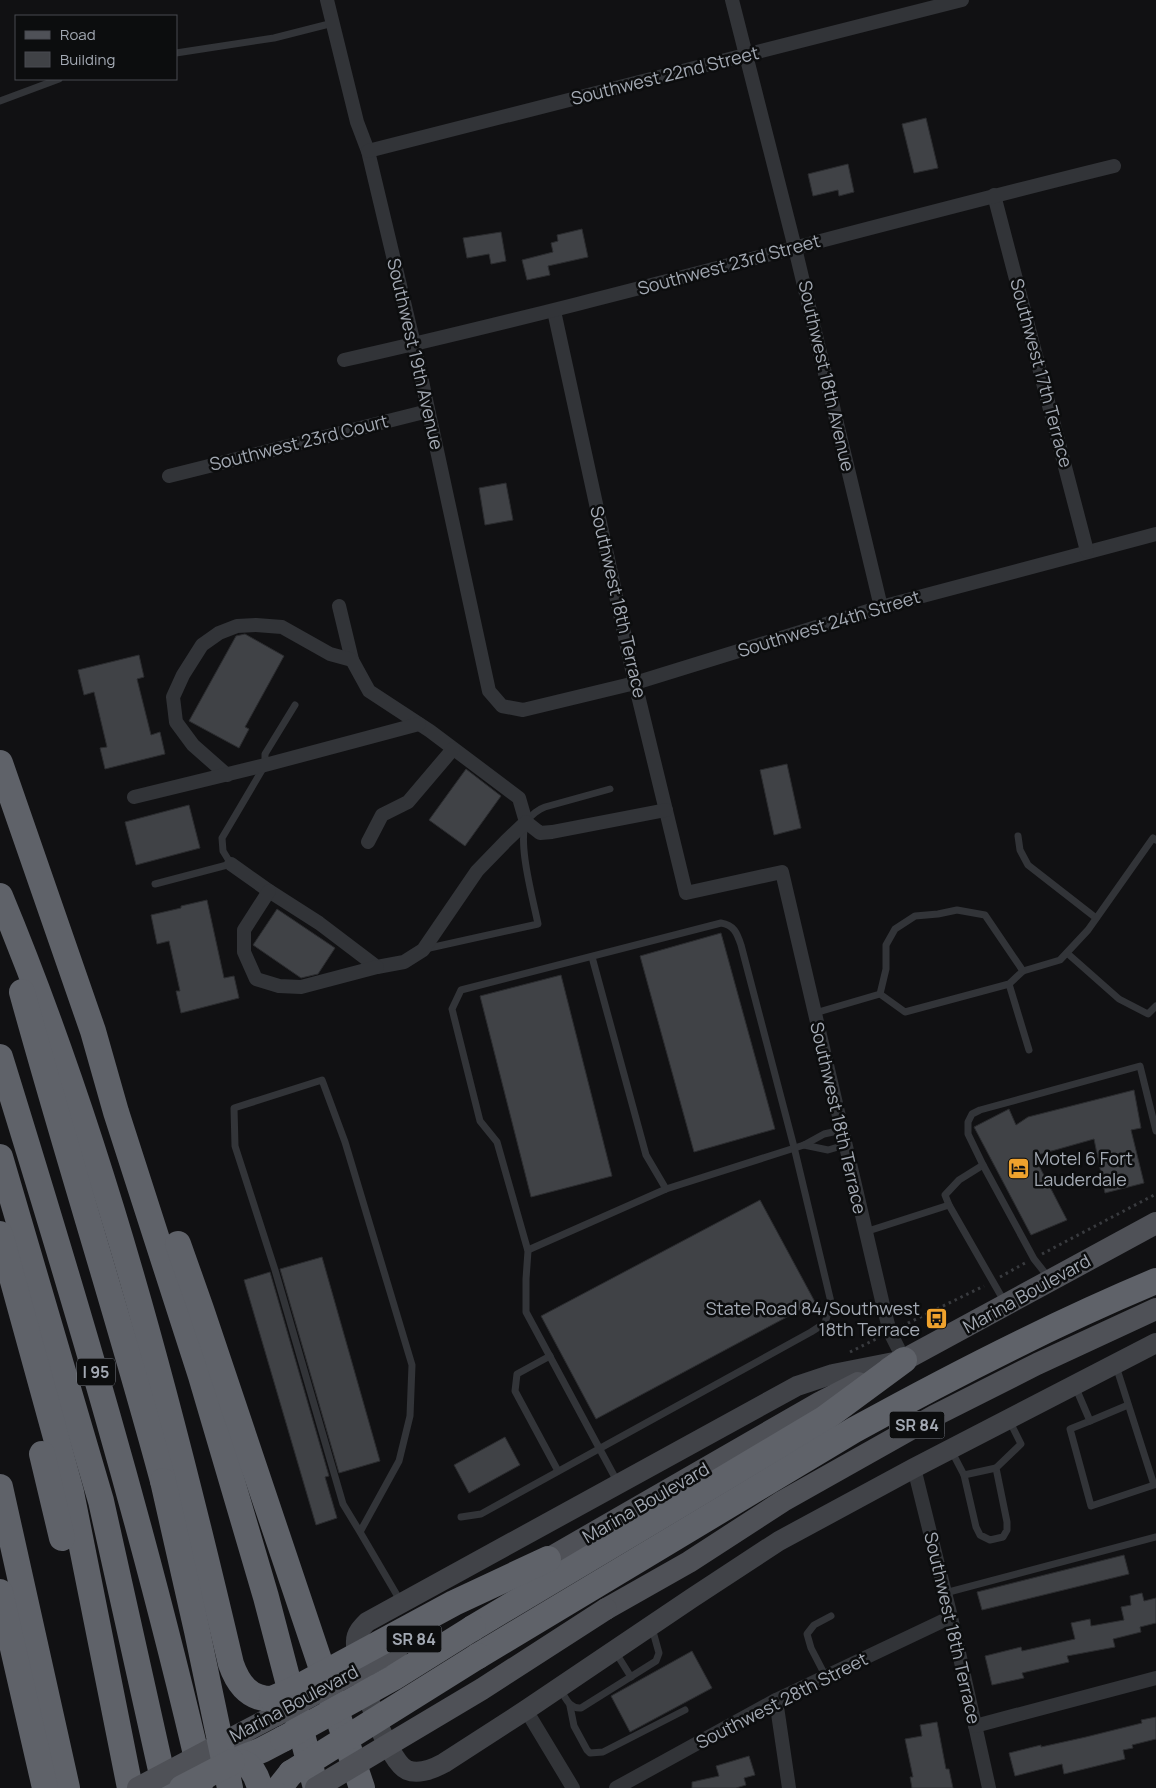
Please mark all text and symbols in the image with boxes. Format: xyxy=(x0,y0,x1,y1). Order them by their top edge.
legend xyxy=(15,15,178,80)
text: Road xyxy=(60,24,96,45)
street label: Southwest 22nd Street xyxy=(568,40,761,110)
text: Building xyxy=(60,49,115,70)
street label: Southwest 23rd Street xyxy=(635,228,823,300)
street label: Southwest 19th Avenue xyxy=(382,256,450,452)
street label: Southwest 17th Terrace xyxy=(1005,276,1079,470)
street label: Southwest 18th Avenue xyxy=(793,278,861,474)
street label: Southwest 23rd Court xyxy=(207,408,391,476)
street label: Southwest 18th Terrace xyxy=(585,503,653,700)
street label: Southwest 24th Street xyxy=(735,584,923,662)
street label: Southwest 18th Terrace xyxy=(805,1019,873,1216)
place label: Motel 6 Fort Lauderdale xyxy=(1034,1146,1133,1191)
hotel icon: Motel 6 Fort Lauderdale xyxy=(1006,1157,1030,1181)
street label: Marina Boulevard xyxy=(958,1248,1095,1338)
place label: State Road 84/Southwest 18th Terrace xyxy=(705,1296,920,1341)
bus stop icon: State Road 84/Southwest 18th Terrace xyxy=(924,1307,948,1331)
road number: I 95 xyxy=(77,1358,115,1385)
road number: SR 84 xyxy=(890,1412,944,1438)
street label: Marina Boulevard xyxy=(578,1456,713,1548)
street label: Southwest 18th Terrace xyxy=(919,1529,987,1726)
road number: SR 84 xyxy=(386,1626,442,1652)
street label: Southwest 28th Street xyxy=(692,1646,871,1754)
street label: Marina Boulevard xyxy=(225,1659,362,1747)

